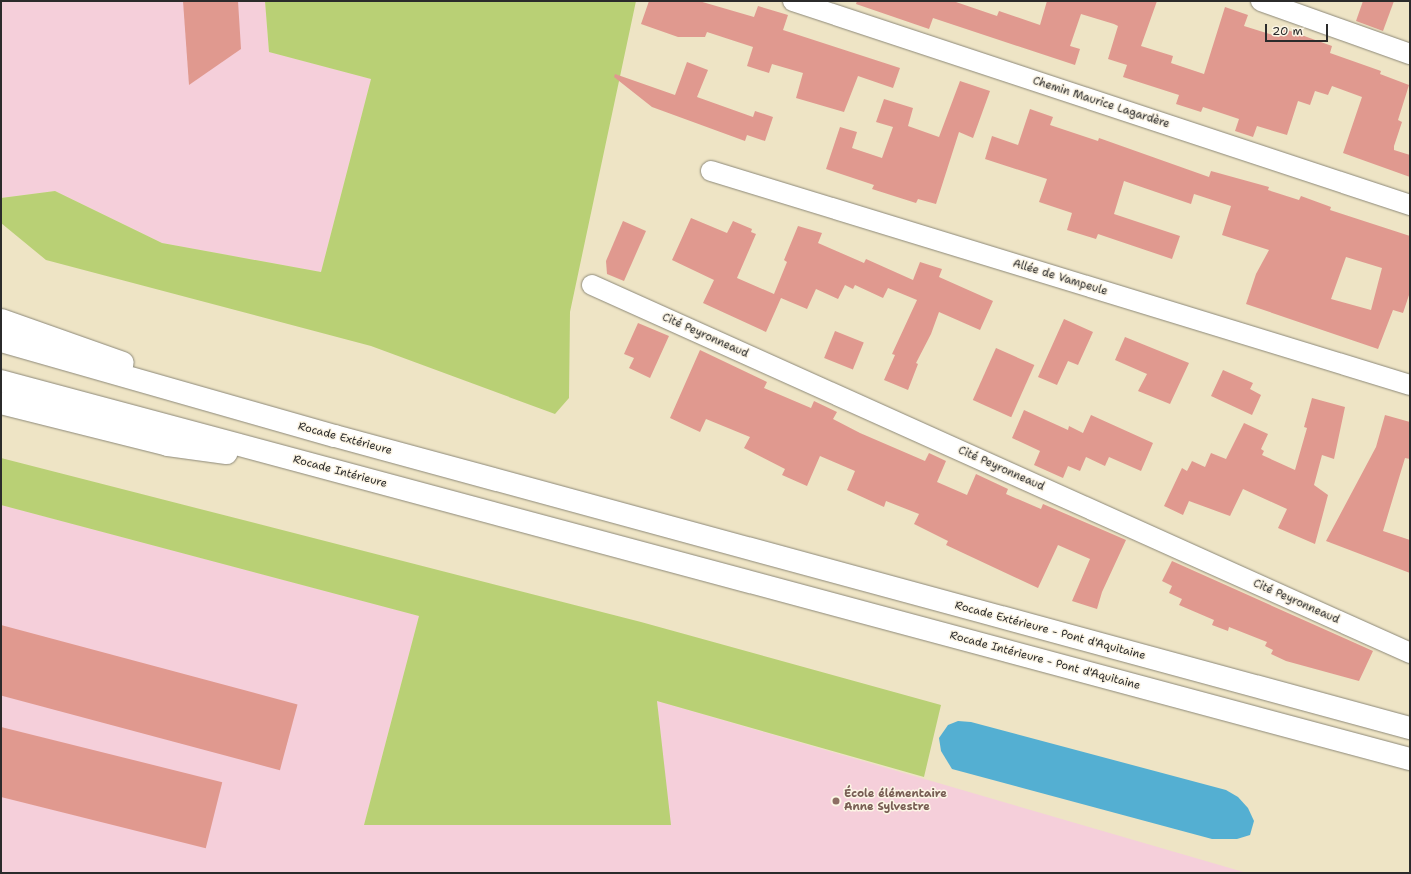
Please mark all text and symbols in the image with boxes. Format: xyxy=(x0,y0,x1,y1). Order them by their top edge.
scale bar xyxy=(1267,16,1330,42)
text: 20 m xyxy=(1272,23,1303,39)
street label: Chemin Maurice Lagardère xyxy=(1031,75,1171,131)
street label: Allée de Vampeule xyxy=(1011,257,1109,299)
street label: Cité Peyronneaud xyxy=(660,311,750,361)
street label: Rocade Extérieure xyxy=(296,420,394,458)
street label: Cité Peyronneaud xyxy=(956,444,1046,494)
street label: Rocade Intérieure xyxy=(292,453,388,491)
street label: Cité Peyronneaud xyxy=(1251,577,1341,627)
street label: Rocade Extérieure - Pont d'Aquitaine xyxy=(953,599,1147,663)
street label: Rocade Intérieure - Pont d'Aquitaine xyxy=(948,629,1142,693)
place label: École élémentaire Anne Sylvestre xyxy=(844,788,947,814)
marker: École élémentaire Anne Sylvestre xyxy=(831,796,841,806)

